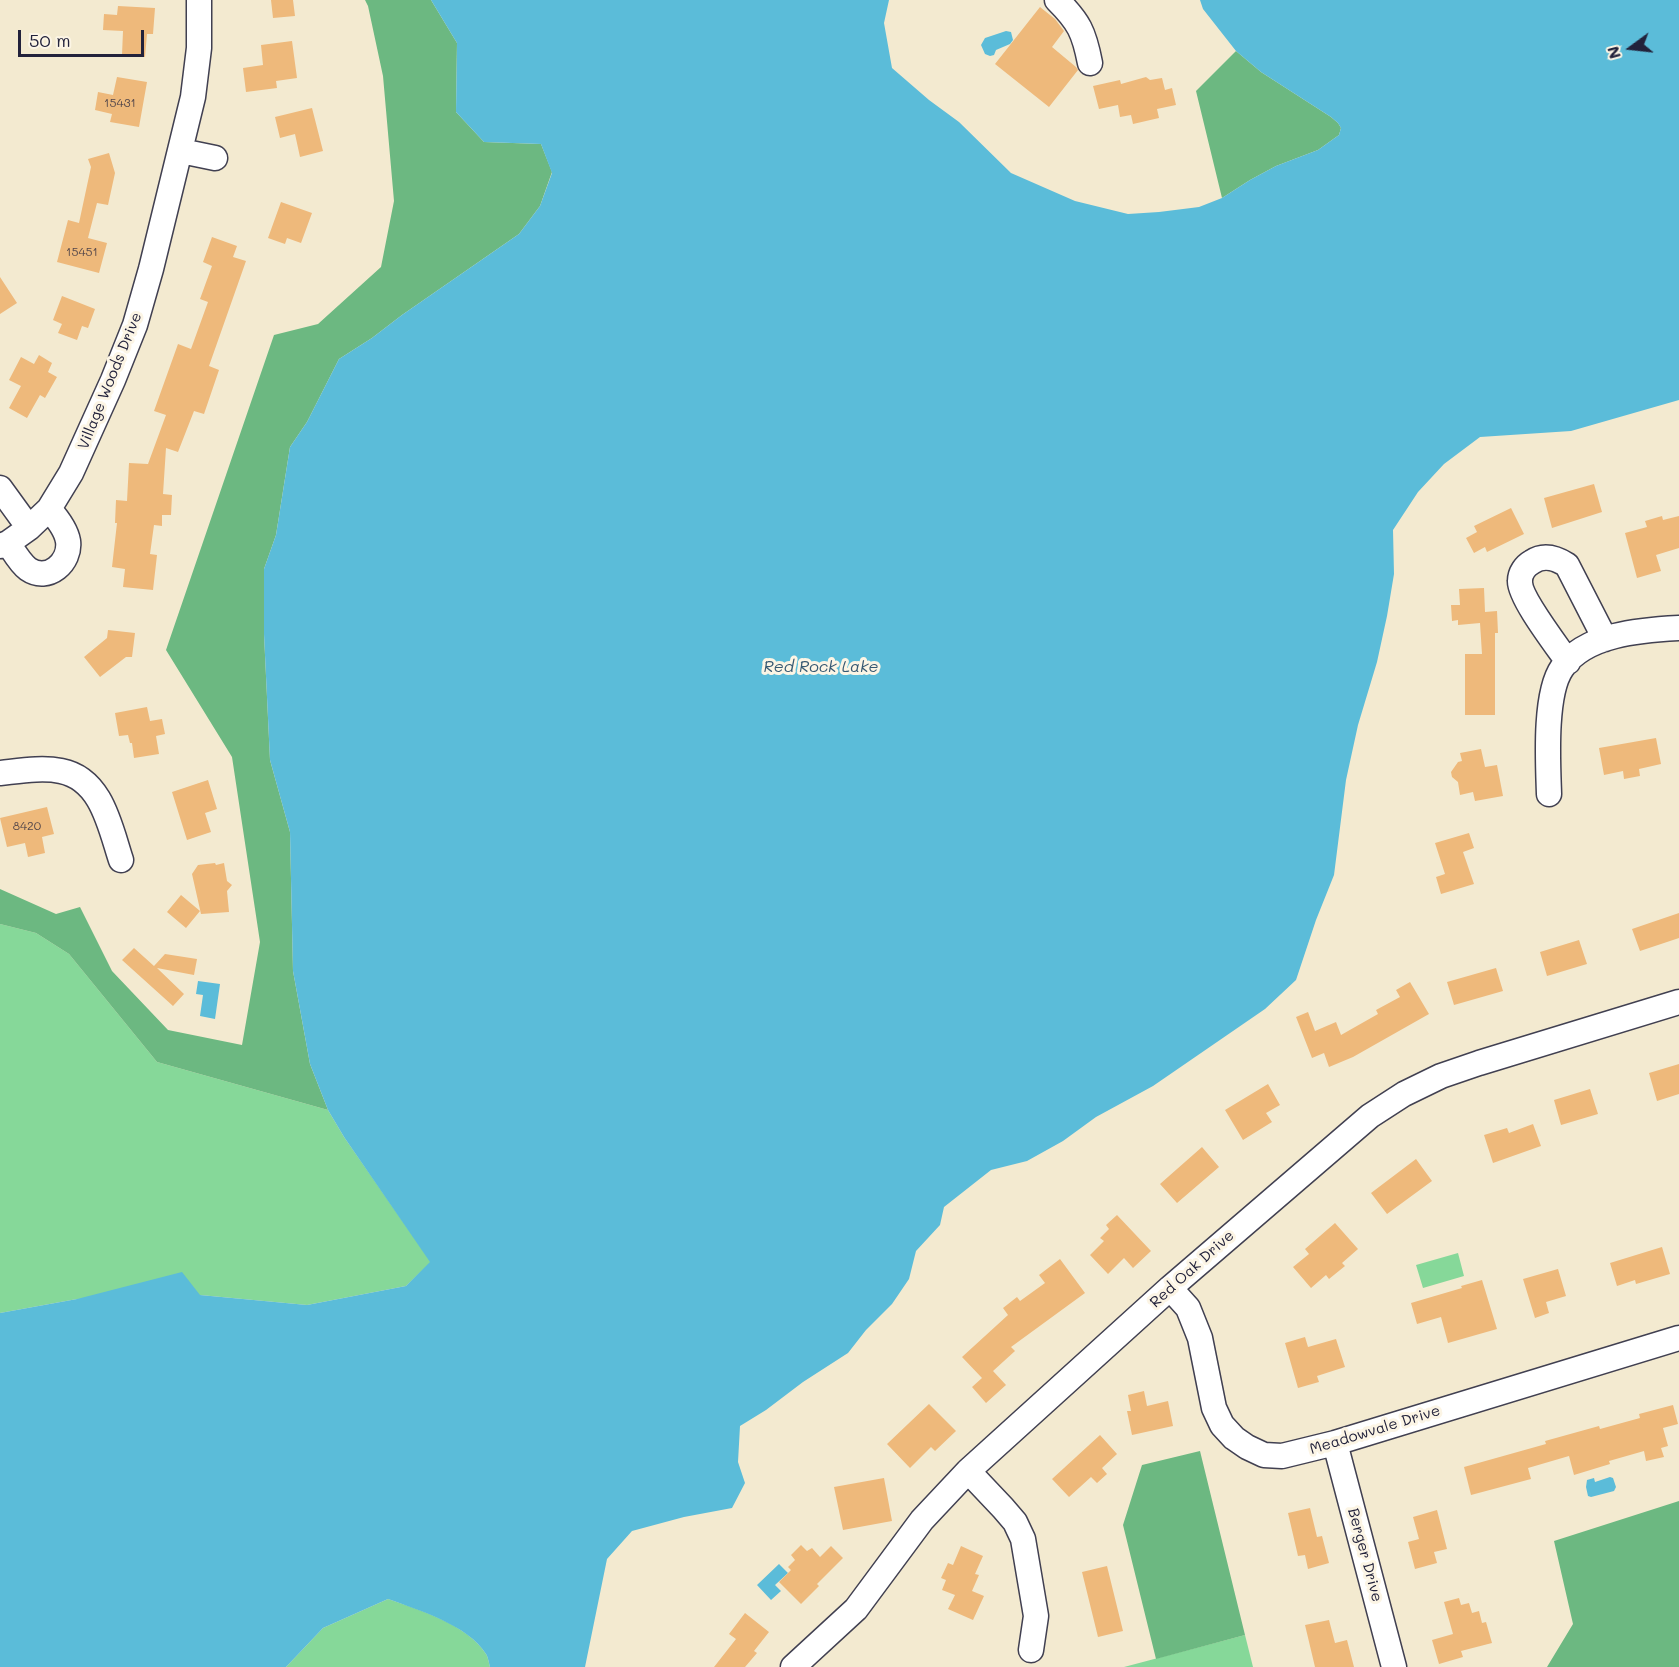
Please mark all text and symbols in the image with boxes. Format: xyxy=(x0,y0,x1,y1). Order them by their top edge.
scale bar xyxy=(21,18,147,56)
north arrow xyxy=(1601,18,1661,78)
text: 50 m xyxy=(29,28,71,52)
text: N xyxy=(1601,44,1625,61)
house number: 15431 xyxy=(104,96,136,110)
house number: 15451 xyxy=(66,245,98,259)
street label: Village Woods Drive xyxy=(74,310,146,452)
water label: Red Rock Lake xyxy=(764,657,878,677)
house number: 8420 xyxy=(13,819,41,833)
street label: Red Oak Drive xyxy=(1146,1227,1238,1311)
street label: Meadowvale Drive xyxy=(1308,1402,1442,1458)
street label: Berger Drive xyxy=(1344,1506,1386,1604)

